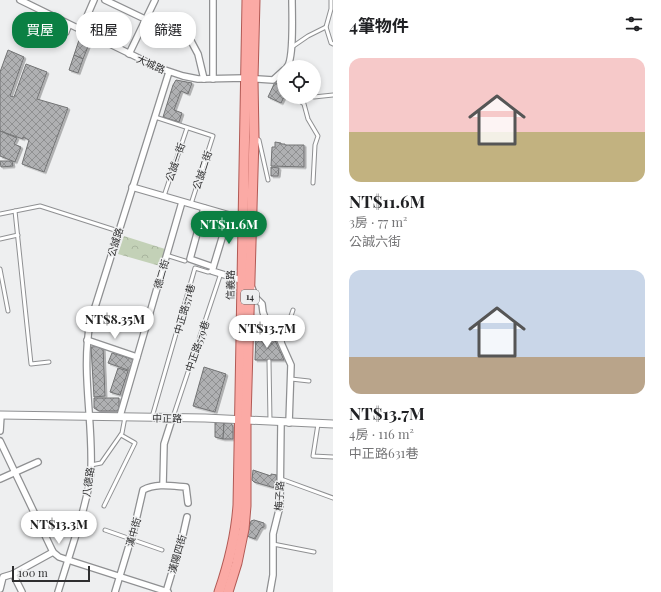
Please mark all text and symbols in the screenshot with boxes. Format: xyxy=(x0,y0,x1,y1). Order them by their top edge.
chip: 買屋 xyxy=(12,12,68,48)
chip: 租屋 xyxy=(76,12,132,48)
chip: 篩選 xyxy=(140,12,196,48)
icon: filters xyxy=(623,13,645,35)
text: 4筆物件 xyxy=(349,14,409,36)
street label: 大城路 xyxy=(134,52,168,76)
map controls xyxy=(277,60,321,104)
button: locate xyxy=(277,60,321,104)
icon: home xyxy=(461,84,533,156)
street label: 公誠一街 xyxy=(162,141,188,183)
street label: 公誠二街 xyxy=(189,149,215,191)
text: NT$11.6M xyxy=(349,190,425,212)
pin: NT$11.6M xyxy=(188,211,270,245)
text: 3房 · 77 m² xyxy=(349,213,407,230)
text: NT$11.6M xyxy=(200,215,258,232)
street label: 公誠路 xyxy=(104,226,126,258)
text: 公誠六街 xyxy=(349,232,401,249)
street label: 德二街 xyxy=(150,258,172,290)
street label: 信義路 xyxy=(223,270,237,300)
street label: 中正路571巷 xyxy=(170,282,198,336)
road number: 14 xyxy=(241,290,259,304)
icon: home xyxy=(461,296,533,368)
pin: NT$8.35M xyxy=(74,306,156,340)
text: NT$8.35M xyxy=(85,310,145,327)
pin: NT$13.7M xyxy=(226,315,308,349)
street label: 中正路579巷 xyxy=(182,319,212,373)
text: NT$13.7M xyxy=(238,319,296,336)
text: NT$13.7M xyxy=(349,402,425,424)
street label: 中正路 xyxy=(152,411,182,425)
text: 4房 · 116 m² xyxy=(349,425,414,442)
text: 中正路631巷 xyxy=(349,444,418,461)
street label: 八德路 xyxy=(79,466,97,498)
street label: 梅子路 xyxy=(271,481,287,511)
pin: NT$13.3M xyxy=(18,511,100,545)
text: NT$13.3M xyxy=(30,515,88,532)
street label: 漢中街 xyxy=(122,516,144,548)
street label: 漢陽四街 xyxy=(165,533,189,575)
scale bar xyxy=(12,564,90,583)
text: 100 m xyxy=(18,565,48,580)

